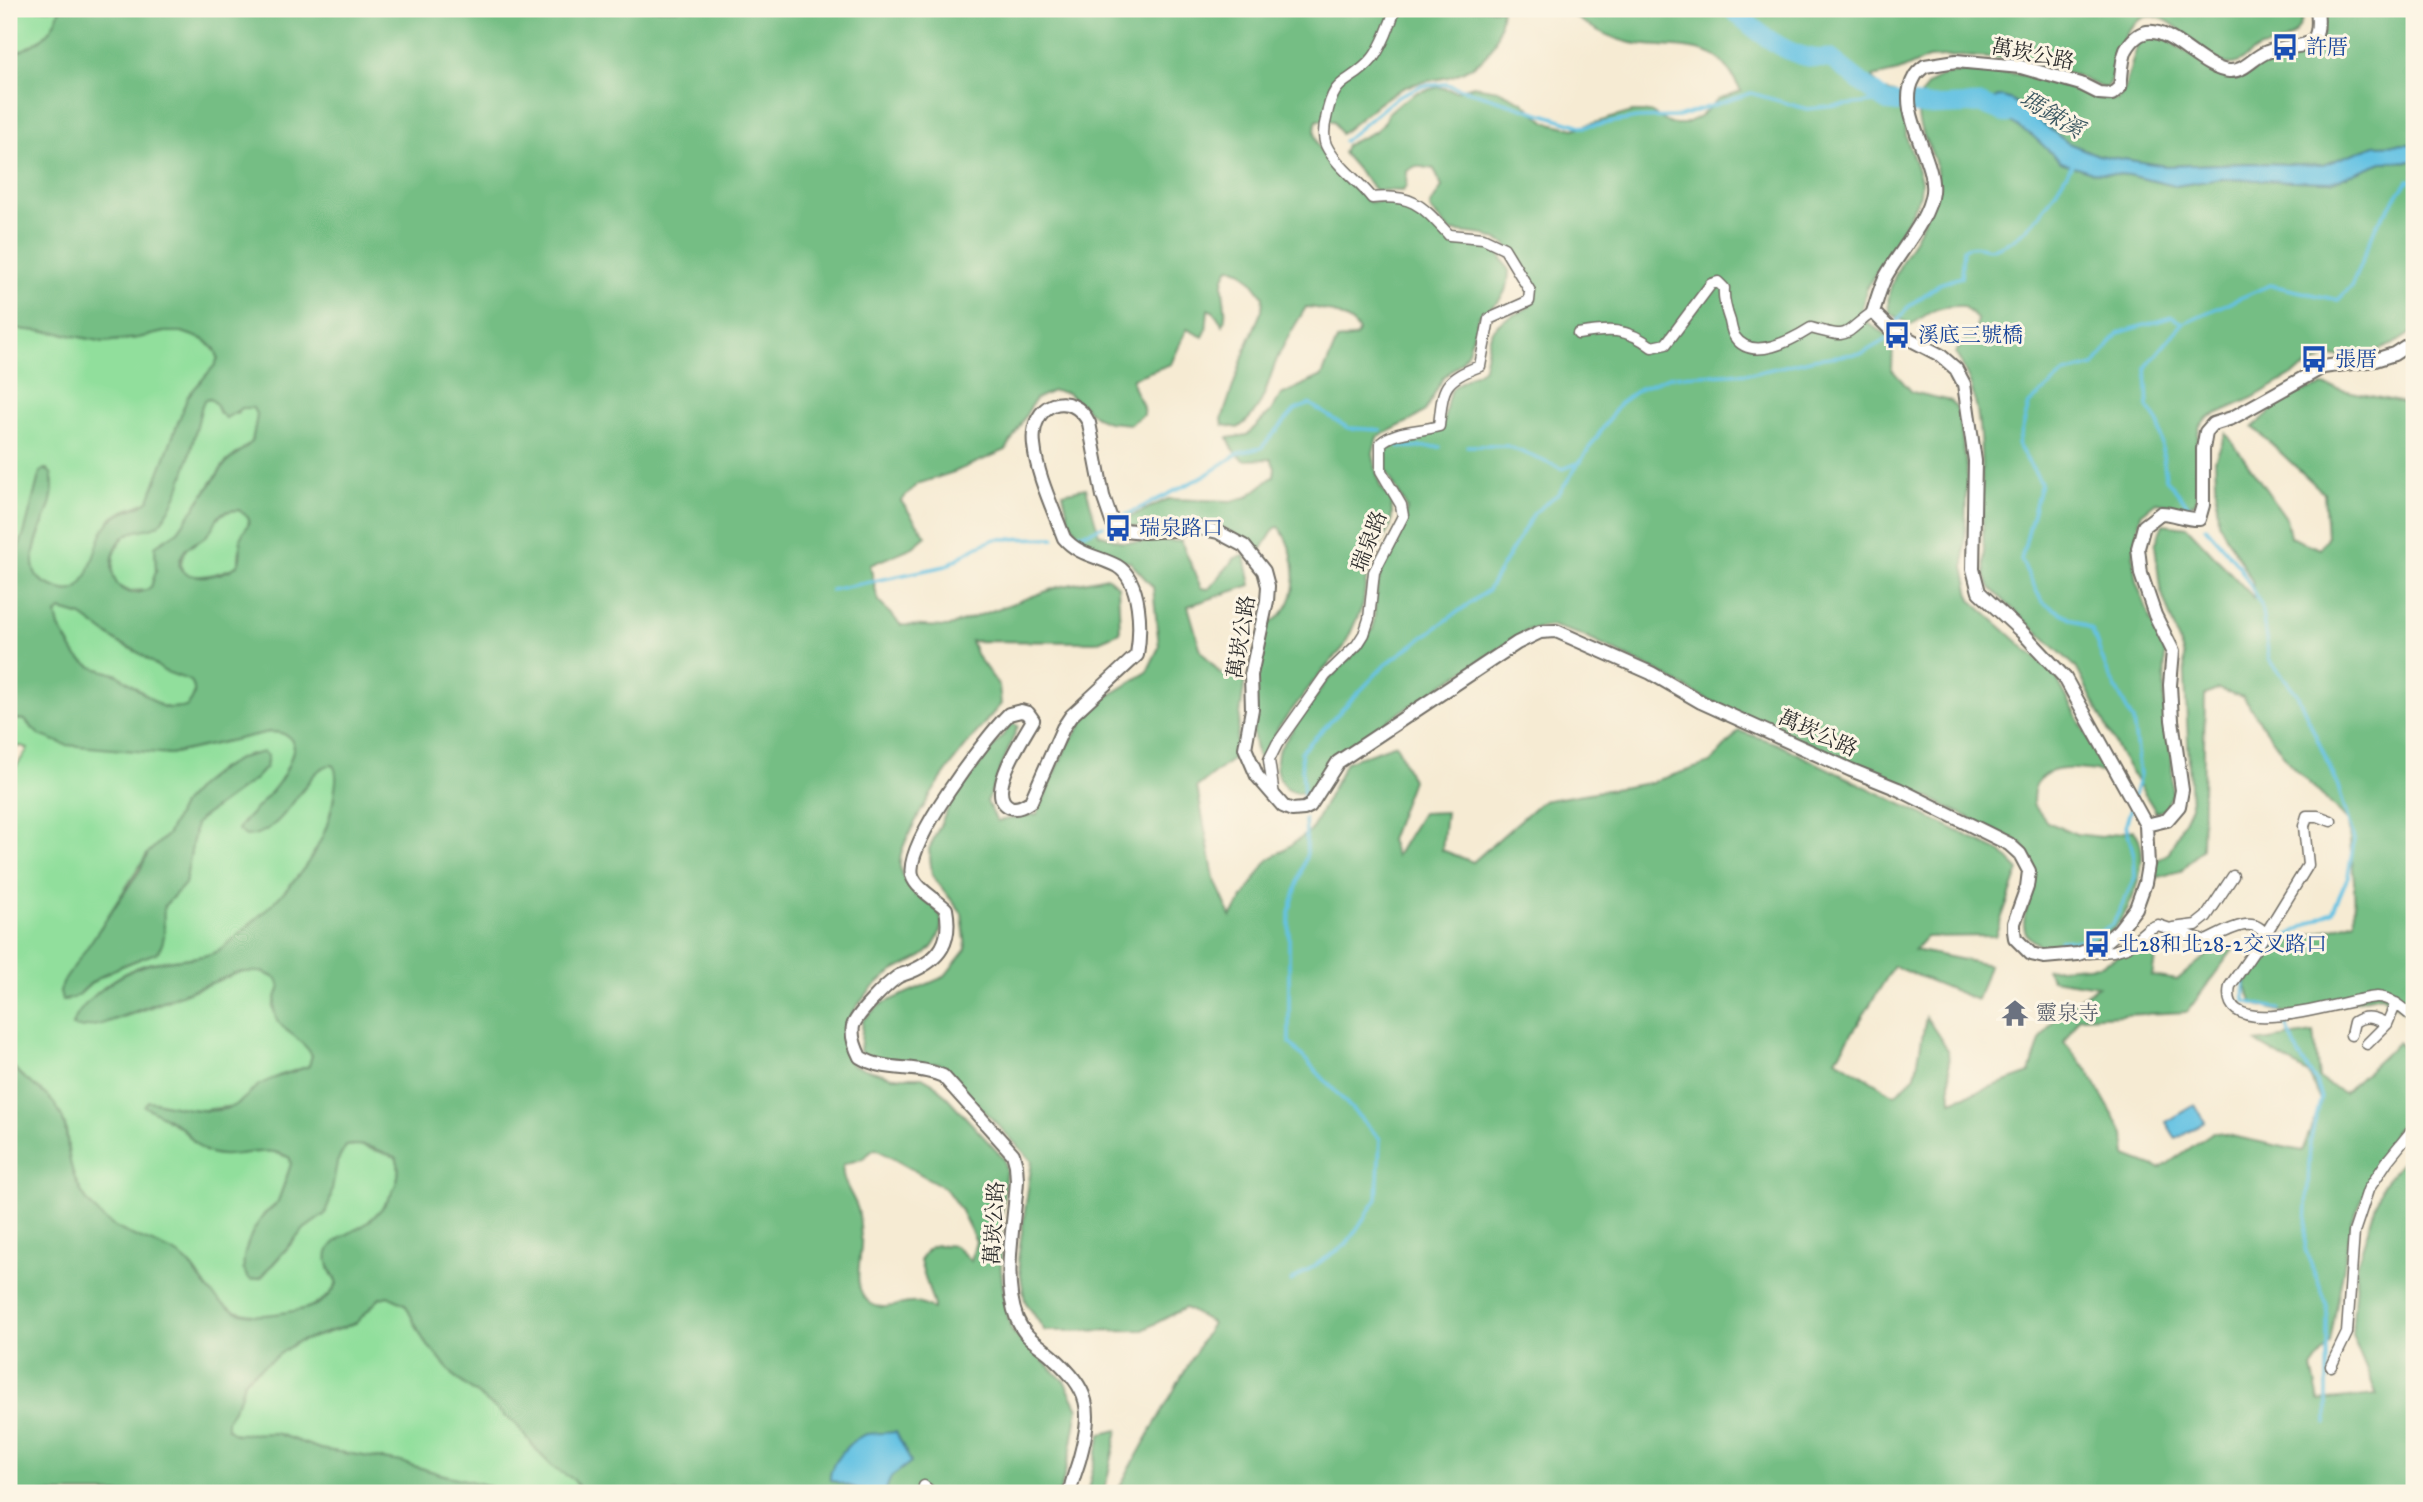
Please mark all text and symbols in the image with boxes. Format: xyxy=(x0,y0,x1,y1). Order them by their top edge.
bus stop icon: 許厝 xyxy=(2270,32,2300,62)
street label: 萬崁公路 xyxy=(1989,33,2077,75)
place label: 許厝 xyxy=(2306,34,2348,60)
water label: 瑪鋉溪 xyxy=(2015,84,2091,145)
bus stop icon: 溪底三號橋 xyxy=(1882,320,1912,350)
place label: 溪底三號橋 xyxy=(1918,322,2023,348)
bus stop icon: 張厝 xyxy=(2299,344,2329,374)
place label: 張厝 xyxy=(2335,346,2377,372)
street label: 瑞泉路 xyxy=(1346,507,1392,575)
bus stop icon: 瑞泉路口 xyxy=(1103,513,1133,543)
place label: 瑞泉路口 xyxy=(1139,515,1223,541)
street label: 萬崁公路 xyxy=(1222,593,1260,681)
street label: 萬崁公路 xyxy=(1774,704,1862,762)
bus stop icon: 北28和北28-2交叉路口 xyxy=(2082,929,2112,959)
place label: 北28和北28-2交叉路口 xyxy=(2118,931,2327,957)
temple icon: 靈泉寺 xyxy=(2000,998,2030,1028)
place label: 靈泉寺 xyxy=(2036,1000,2099,1026)
street label: 萬崁公路 xyxy=(979,1180,1009,1266)

